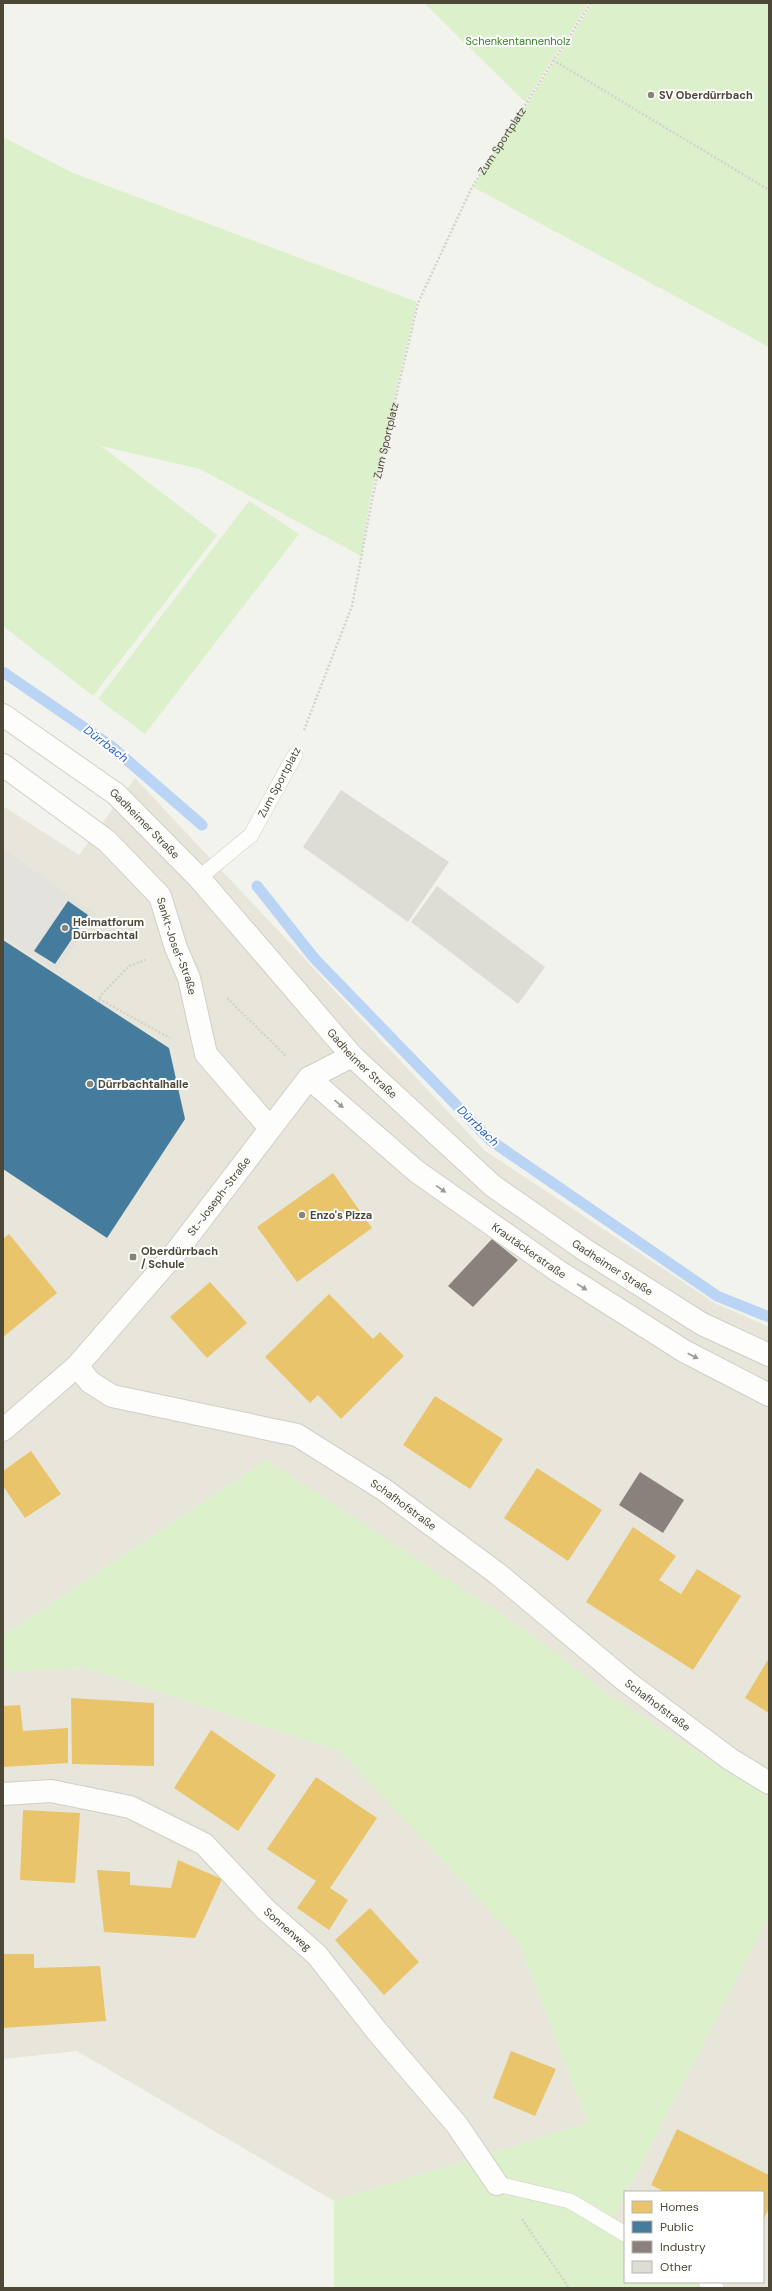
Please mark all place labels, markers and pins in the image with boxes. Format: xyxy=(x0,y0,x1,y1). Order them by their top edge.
place label: SV Oberdürrbach xyxy=(659,88,753,102)
marker: SV Oberdürrbach xyxy=(646,90,656,100)
place label: Heimatforum Dürrbachtal xyxy=(73,915,144,942)
marker: Heimatforum Dürrbachtal xyxy=(60,923,70,933)
place label: Dürrbachtalhalle xyxy=(98,1077,189,1091)
marker: Dürrbachtalhalle xyxy=(85,1079,95,1089)
place label: Enzo's Pizza xyxy=(310,1208,372,1222)
marker: Enzo's Pizza xyxy=(297,1210,307,1220)
place label: Oberdürrbach / Schule xyxy=(141,1244,218,1271)
marker: Oberdürrbach / Schule xyxy=(128,1252,138,1262)

